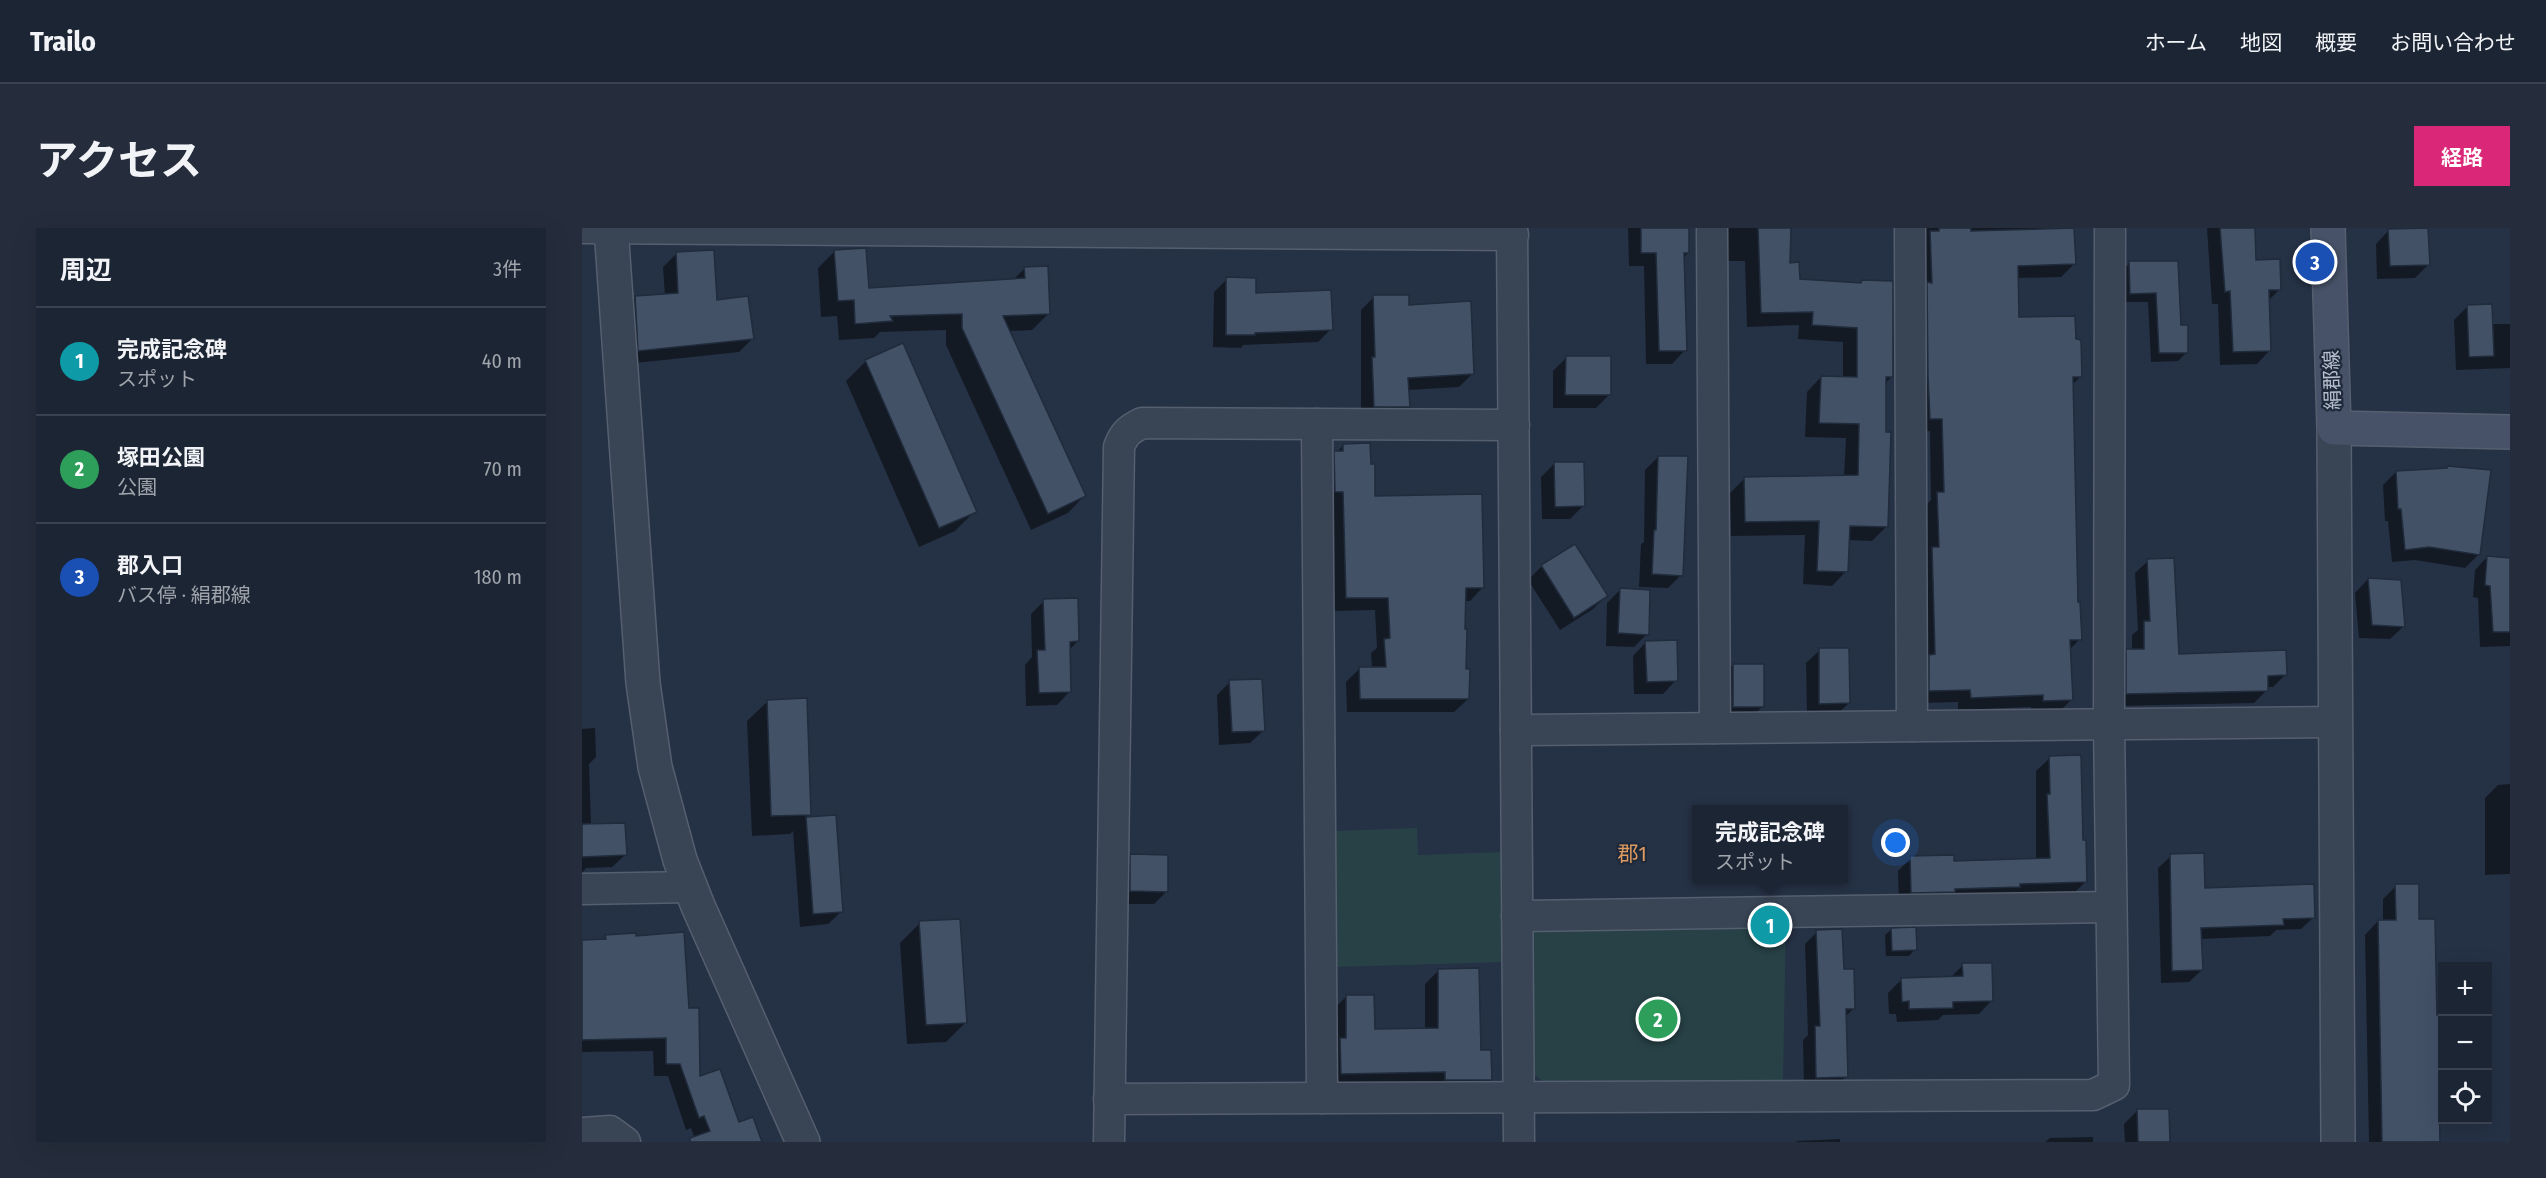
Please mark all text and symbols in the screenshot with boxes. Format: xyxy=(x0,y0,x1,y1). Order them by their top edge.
text: Trailo xyxy=(30,25,96,58)
text: ホーム xyxy=(2145,30,2207,56)
text: 地図 xyxy=(2240,30,2282,56)
text: 概要 xyxy=(2315,30,2357,56)
text: お問い合わせ xyxy=(2390,30,2516,56)
button: 経路 xyxy=(2414,126,2510,186)
text: アクセス xyxy=(36,136,202,186)
pin: 3 xyxy=(2296,240,2334,285)
text: 周辺 xyxy=(60,255,112,286)
text: 3件 xyxy=(493,257,522,281)
text: 完成記念碑 xyxy=(117,336,227,363)
text: 1 xyxy=(75,349,84,373)
text: 40 m xyxy=(482,349,522,373)
street label: 絹郡線 xyxy=(2319,350,2345,410)
text: スポット xyxy=(117,367,197,391)
text: 塚田公園 xyxy=(117,444,205,471)
text: 2 xyxy=(75,457,84,481)
text: 70 m xyxy=(484,457,522,481)
text: 公園 xyxy=(117,475,157,499)
text: 郡入口 xyxy=(117,552,183,579)
text: 3 xyxy=(75,565,84,589)
text: 180 m xyxy=(474,565,522,589)
text: バス停 · 絹郡線 xyxy=(117,583,251,607)
popup xyxy=(1692,805,1848,883)
text: 完成記念碑 xyxy=(1715,819,1825,846)
your location xyxy=(1881,828,1910,857)
district label: 郡1 xyxy=(1617,841,1647,867)
text: スポット xyxy=(1715,850,1795,874)
pin: 1 xyxy=(1750,902,1790,948)
map controls xyxy=(2438,962,2492,1124)
button: + xyxy=(2438,962,2492,1016)
pin: 2 xyxy=(1638,996,1678,1042)
button: − xyxy=(2438,1016,2492,1070)
button: locate xyxy=(2438,1070,2492,1124)

